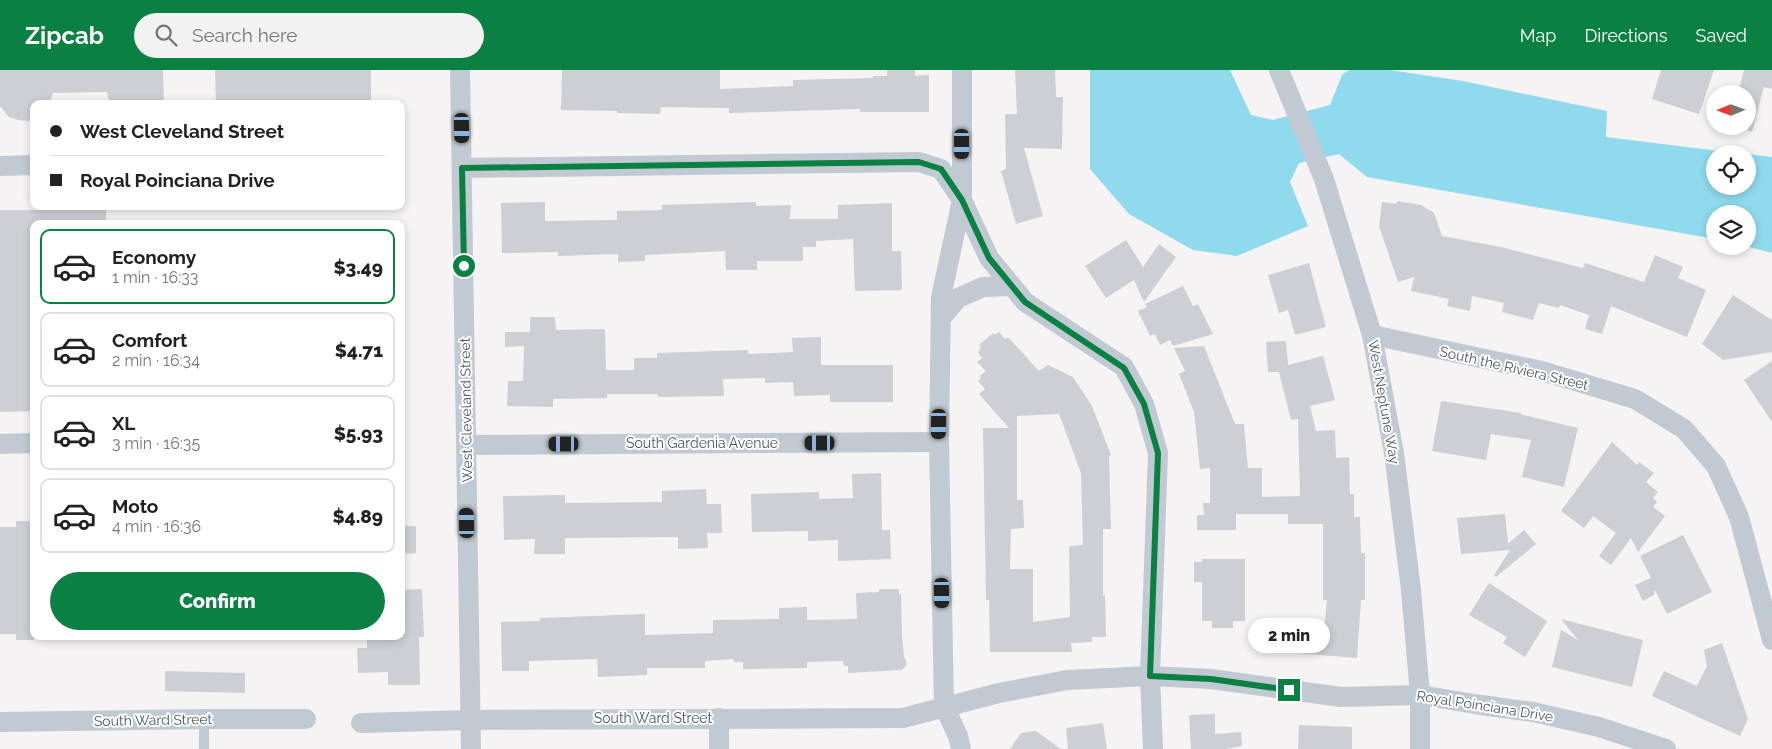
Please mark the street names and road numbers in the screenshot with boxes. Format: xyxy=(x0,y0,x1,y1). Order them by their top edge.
street label: West Cleveland Street xyxy=(457,337,475,482)
street label: West Neptune Way xyxy=(1365,339,1403,466)
street label: South the Riviera Street xyxy=(1438,343,1590,393)
street label: South Gardenia Avenue xyxy=(626,435,778,451)
street label: Royal Poinciana Drive xyxy=(1415,687,1555,725)
street label: South Ward Street xyxy=(594,710,713,726)
street label: South Ward Street xyxy=(94,711,213,729)

